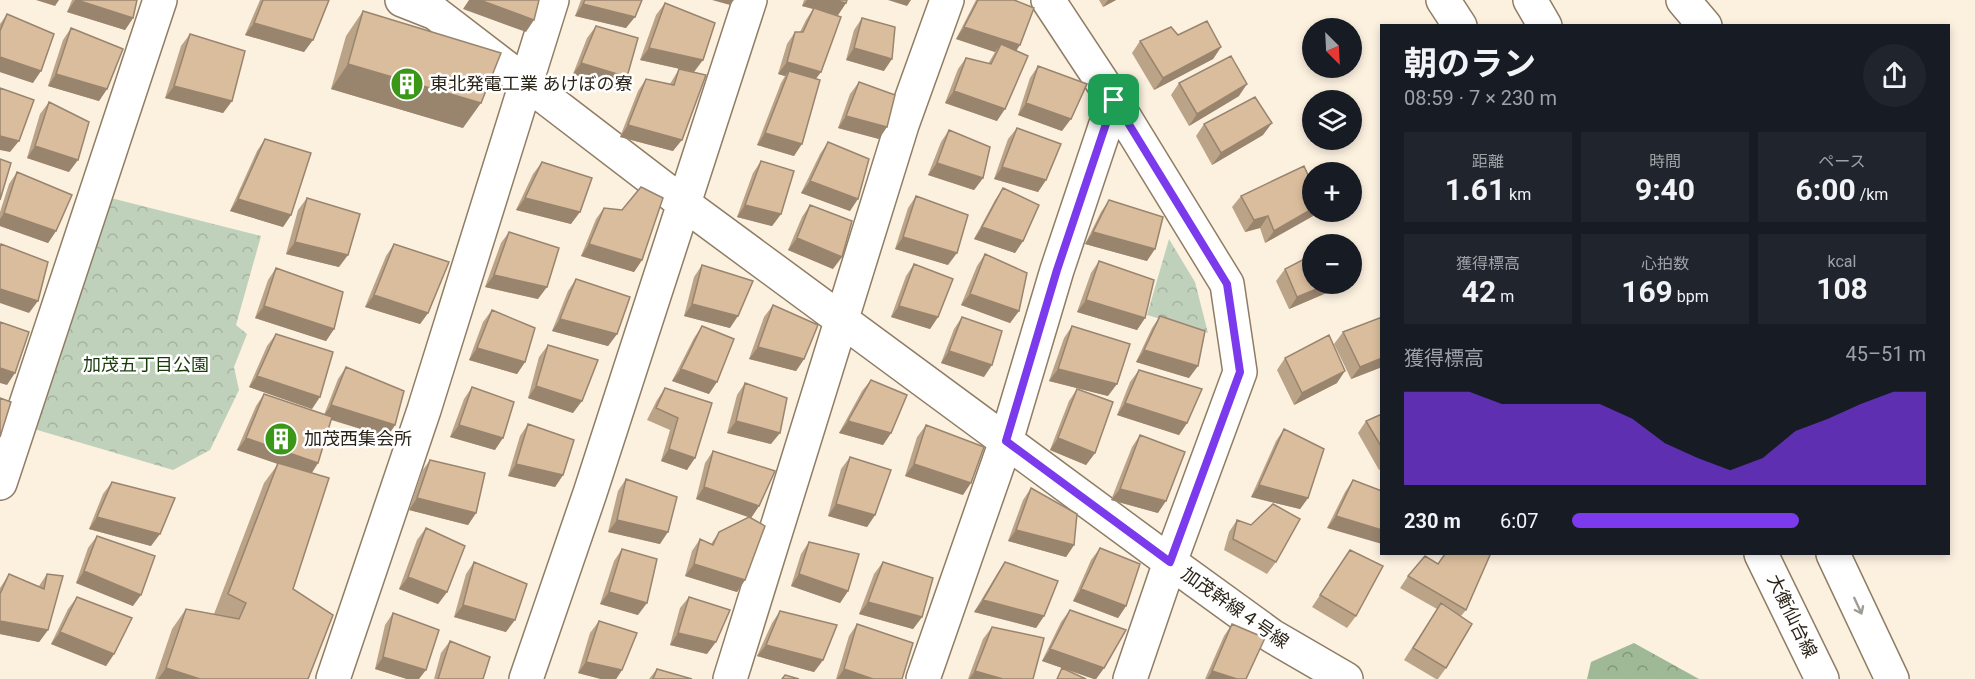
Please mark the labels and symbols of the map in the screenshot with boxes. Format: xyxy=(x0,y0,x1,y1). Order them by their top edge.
north arrow xyxy=(1302,18,1362,78)
building icon: 東北発電工業 あけぼの寮 xyxy=(389,66,425,102)
place label: 東北発電工業 あけぼの寮 xyxy=(430,73,632,94)
pin xyxy=(1088,74,1139,125)
park label: 加茂五丁目公園 xyxy=(83,354,209,375)
building icon: 加茂西集会所 xyxy=(263,421,299,457)
place label: 加茂西集会所 xyxy=(304,428,412,449)
street label: 加茂幹線４号線 xyxy=(1178,563,1293,652)
street label: 大衡仙台線 xyxy=(1763,571,1822,661)
one-way arrow xyxy=(1853,597,1865,615)

